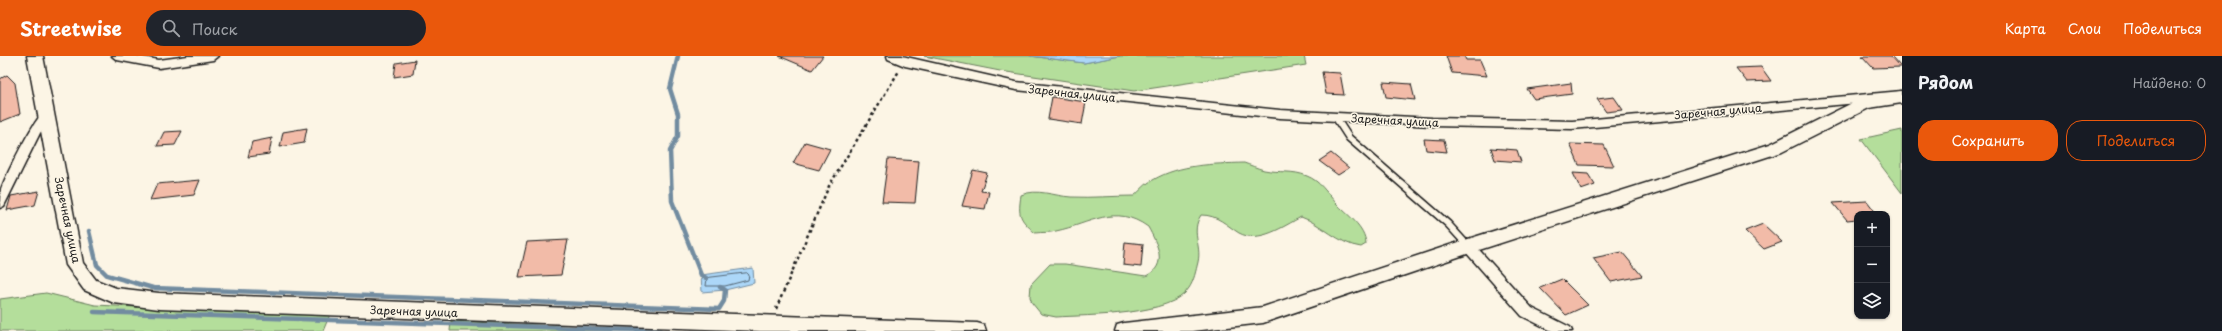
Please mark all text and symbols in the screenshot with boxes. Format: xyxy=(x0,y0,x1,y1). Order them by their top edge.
search box xyxy=(146,10,426,46)
text: Streetwise xyxy=(20,14,122,42)
icon: search xyxy=(160,17,182,39)
text: Поиск xyxy=(192,17,237,40)
text: Карта xyxy=(2005,18,2046,39)
text: Слои xyxy=(2068,18,2101,39)
text: Поделиться xyxy=(2123,18,2202,39)
text: Рядом xyxy=(1918,69,1973,95)
text: Найдено: 0 xyxy=(2133,73,2206,92)
street label: Заречная улица xyxy=(1028,80,1117,106)
street label: Заречная улица xyxy=(1674,99,1762,123)
street label: Заречная улица xyxy=(1351,109,1439,131)
button: Сохранить xyxy=(1918,120,2058,161)
button: Поделиться xyxy=(2066,120,2206,161)
street label: Заречная улица xyxy=(51,175,85,265)
map controls xyxy=(1854,211,1890,319)
button: + xyxy=(1854,211,1890,247)
button: − xyxy=(1854,247,1890,283)
button: layers xyxy=(1854,283,1890,319)
street label: Заречная улица xyxy=(370,301,458,321)

